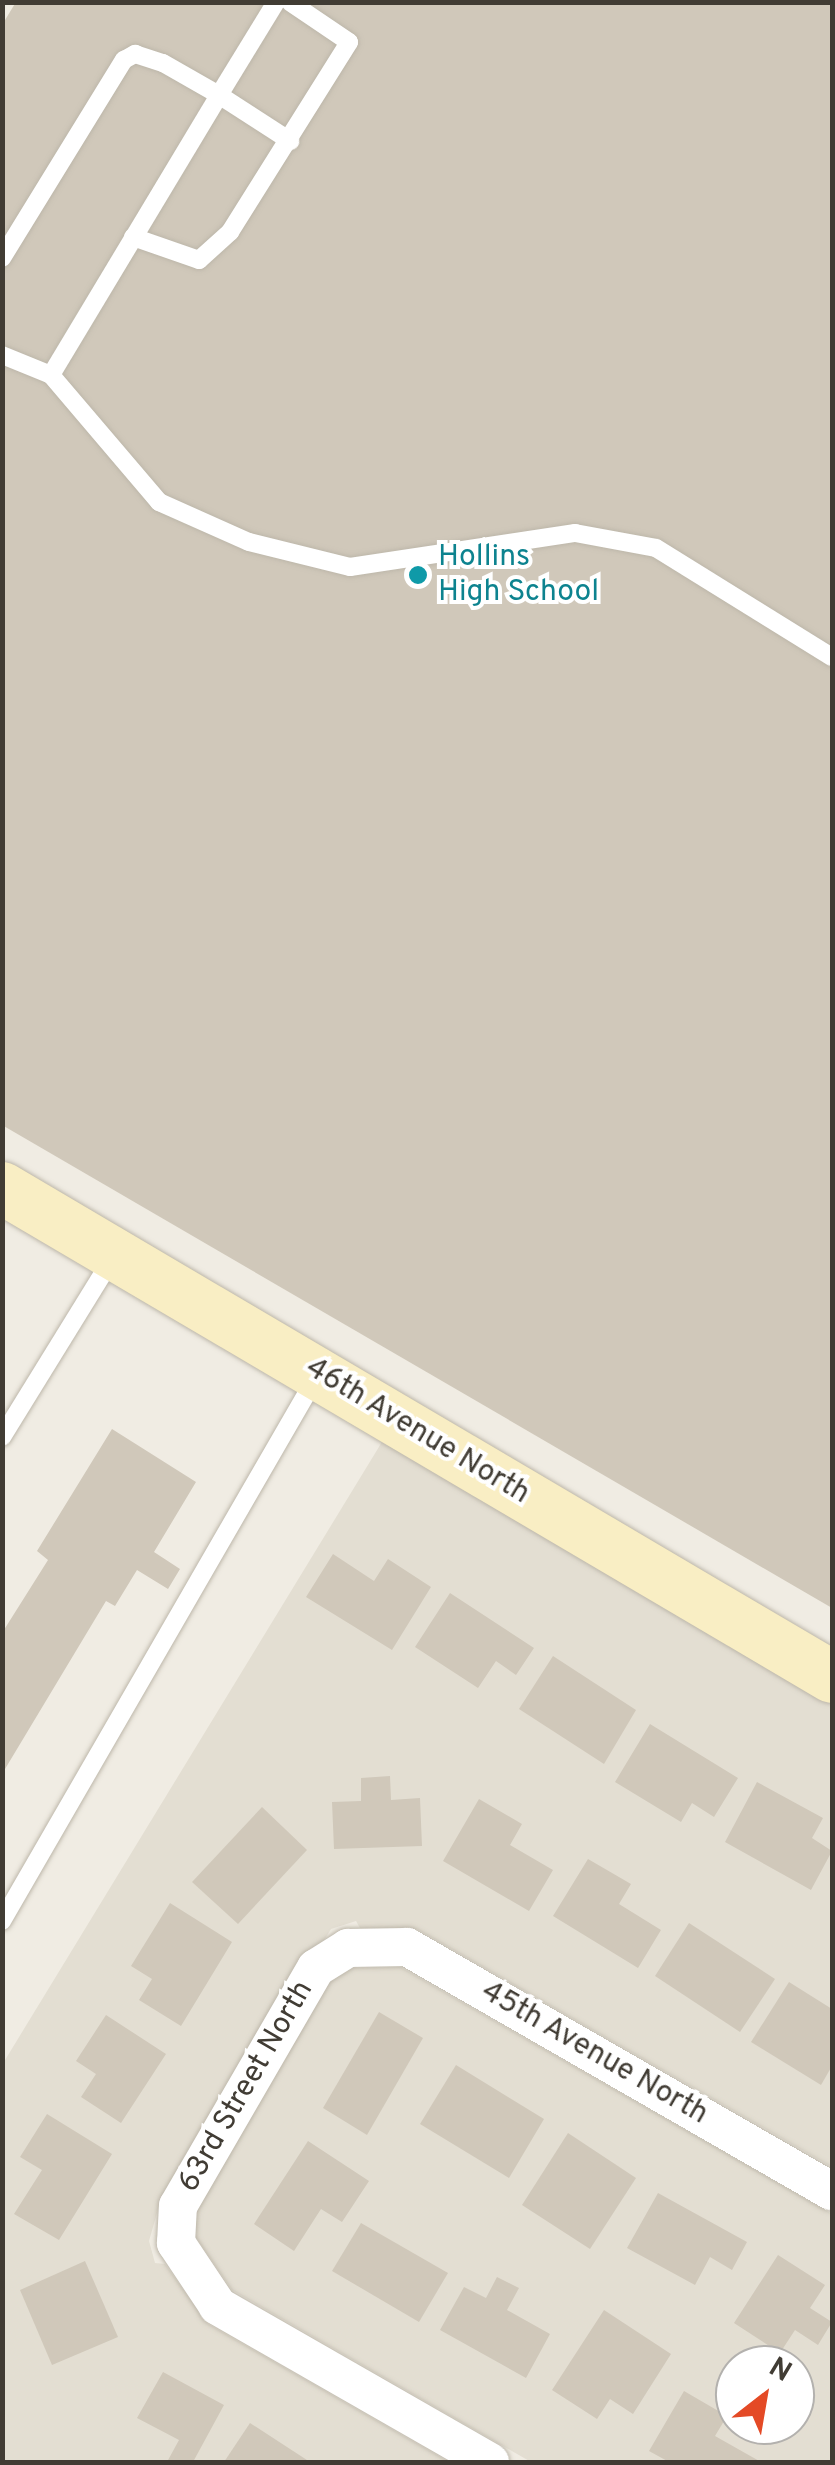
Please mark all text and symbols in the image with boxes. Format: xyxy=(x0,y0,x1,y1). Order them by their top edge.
place label: Hollins High School xyxy=(438,540,599,610)
marker: Hollins High School xyxy=(407,564,429,586)
street label: 46th Avenue North xyxy=(298,1351,536,1513)
street label: 45th Avenue North xyxy=(474,1974,714,2134)
street label: 63rd Street North xyxy=(172,1975,322,2199)
north arrow xyxy=(715,2345,815,2445)
text: N xyxy=(762,2350,797,2392)

